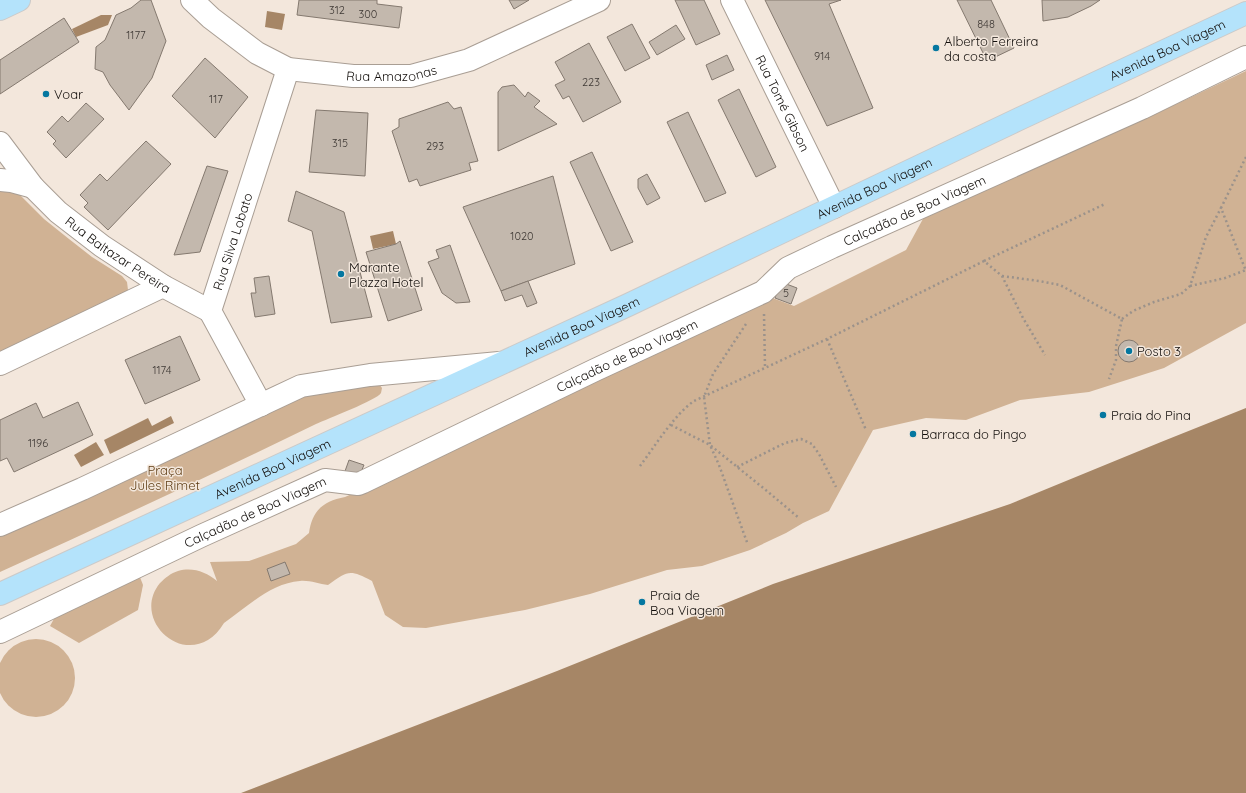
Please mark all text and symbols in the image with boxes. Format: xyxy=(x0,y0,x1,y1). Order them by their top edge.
house number: 312 xyxy=(329,3,345,17)
house number: 300 xyxy=(359,7,377,21)
street label: Avenida Boa Viagem xyxy=(1107,16,1228,84)
house number: 848 xyxy=(977,17,995,31)
house number: 1177 xyxy=(126,28,146,42)
place label: Alberto Ferreira da costa xyxy=(944,33,1038,64)
marker: Alberto Ferreira da costa xyxy=(931,43,941,53)
house number: 914 xyxy=(814,49,830,63)
street label: Rua Tomé Gibson xyxy=(752,52,813,154)
street label: Rua Amazonas xyxy=(345,61,438,85)
house number: 223 xyxy=(582,75,600,89)
place label: Voar xyxy=(54,86,83,102)
marker: Voar xyxy=(41,89,51,99)
house number: 117 xyxy=(209,92,223,106)
house number: 315 xyxy=(332,136,348,150)
house number: 293 xyxy=(426,139,444,153)
street label: Avenida Boa Viagem xyxy=(814,154,935,222)
street label: Calçadão de Boa Viagem xyxy=(841,171,988,249)
street label: Rua Silva Lobato xyxy=(209,191,256,292)
street label: Rua Baltazar Pereira xyxy=(62,213,173,296)
house number: 1020 xyxy=(510,229,534,243)
place label: Marante Plazza Hotel xyxy=(349,259,423,290)
marker: Marante Plazza Hotel xyxy=(336,269,346,279)
house number: 5 xyxy=(783,286,789,300)
street label: Avenida Boa Viagem xyxy=(521,293,642,360)
street label: Calçadão de Boa Viagem xyxy=(554,316,700,396)
place label: Posto 3 xyxy=(1137,343,1181,359)
marker: Posto 3 xyxy=(1124,346,1134,356)
house number: 1174 xyxy=(152,363,172,377)
place label: Praia do Pina xyxy=(1111,407,1191,423)
marker: Praia do Pina xyxy=(1098,410,1108,420)
place label: Barraca do Pingo xyxy=(921,426,1026,442)
marker: Barraca do Pingo xyxy=(908,429,918,439)
street label: Avenida Boa Viagem xyxy=(212,435,333,502)
house number: 1196 xyxy=(28,436,48,450)
park label: Praça Jules Rimet xyxy=(130,462,200,493)
street label: Calçadão de Boa Viagem xyxy=(181,473,329,551)
place label: Praia de Boa Viagem xyxy=(650,587,724,618)
marker: Praia de Boa Viagem xyxy=(637,597,647,607)

